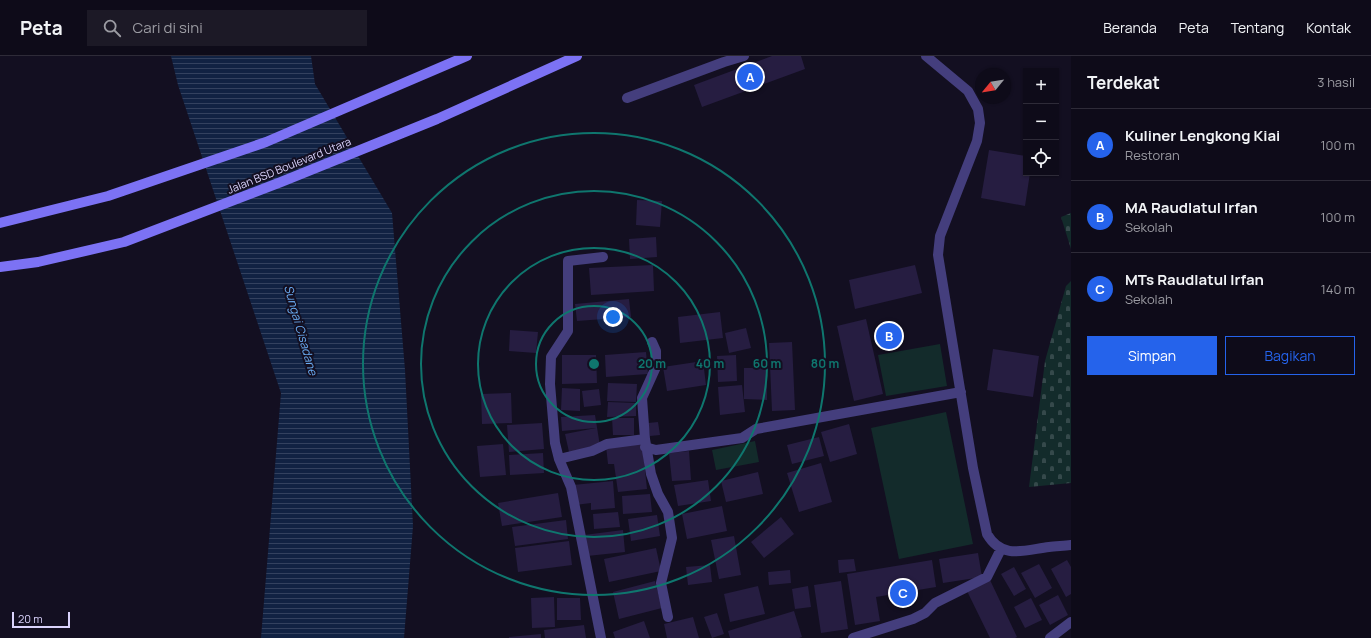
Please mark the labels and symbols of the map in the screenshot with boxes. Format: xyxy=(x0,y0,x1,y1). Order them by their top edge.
pin: A xyxy=(737,62,763,92)
north arrow xyxy=(975,68,1011,104)
street label: Jalan BSD Boulevard Utara xyxy=(225,133,353,197)
water label: Sungai Cisadane xyxy=(280,283,322,378)
your location xyxy=(603,307,623,327)
pin: B xyxy=(876,321,902,351)
text: 20 m xyxy=(638,355,666,372)
text: 40 m xyxy=(696,355,724,372)
text: 60 m xyxy=(753,355,781,372)
text: 80 m xyxy=(811,355,839,372)
centre of rings xyxy=(587,357,601,371)
pin: C xyxy=(890,578,916,608)
scale bar xyxy=(12,610,70,629)

